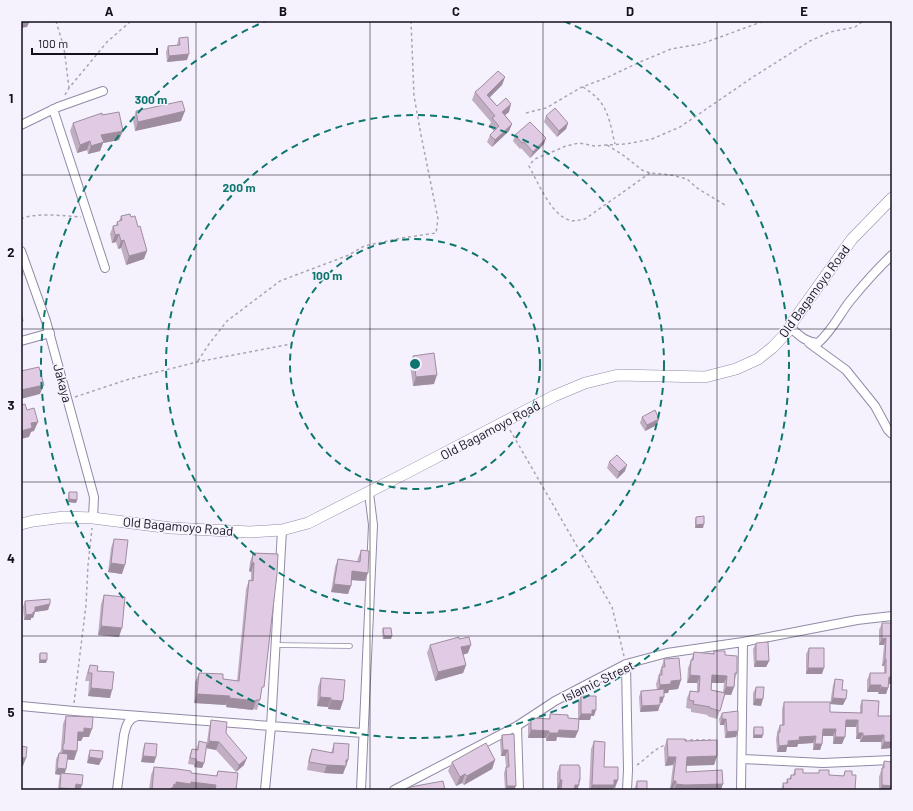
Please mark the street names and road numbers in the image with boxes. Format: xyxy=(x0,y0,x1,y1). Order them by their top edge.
street label: Old Bagamoyo Road xyxy=(775,241,853,341)
street label: Jakaya xyxy=(50,362,76,404)
street label: Old Bagamoyo Road xyxy=(437,397,543,463)
street label: Old Bagamoyo Road xyxy=(122,513,234,539)
street label: Islamic Street xyxy=(559,657,637,705)

